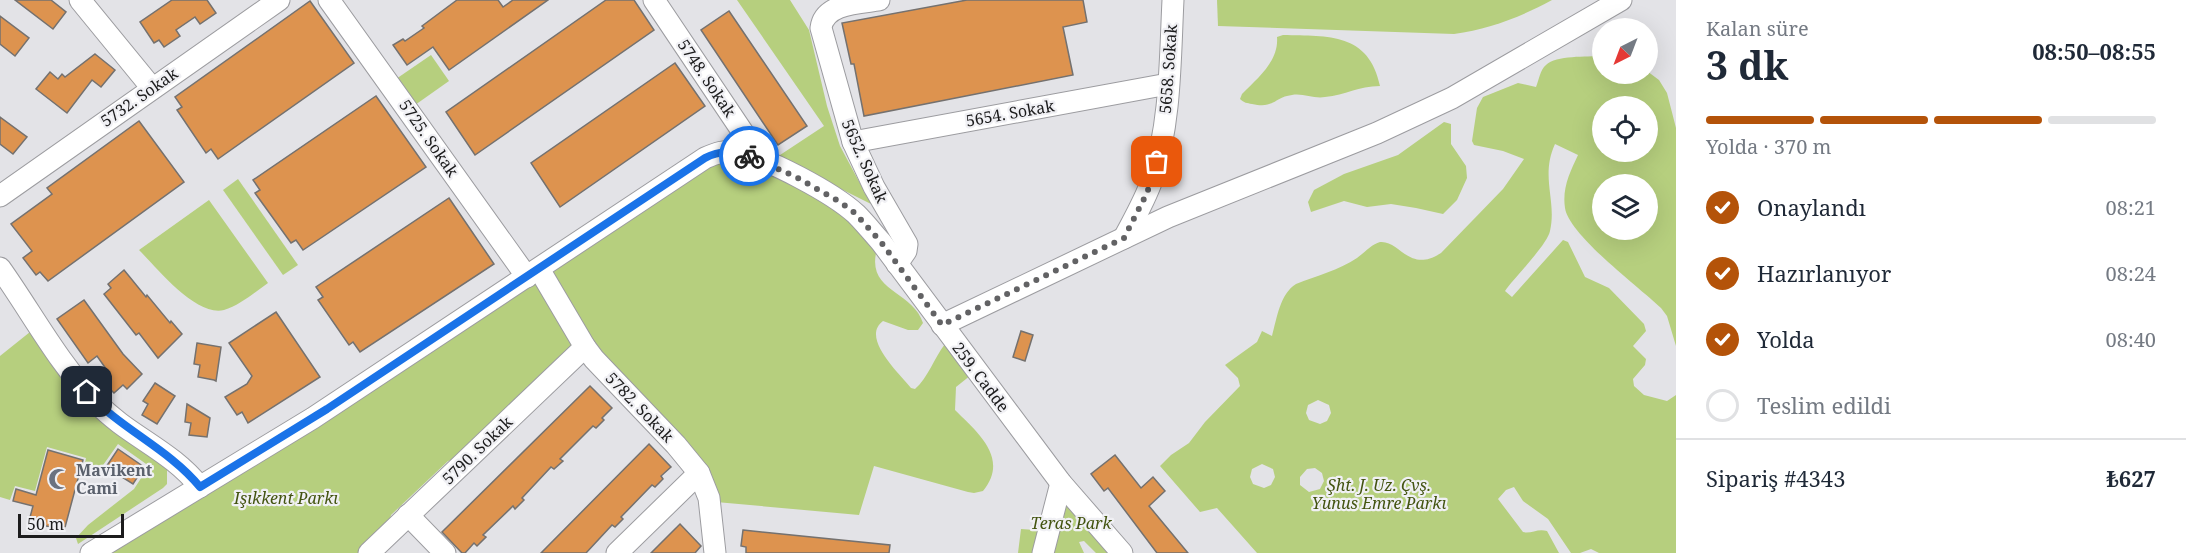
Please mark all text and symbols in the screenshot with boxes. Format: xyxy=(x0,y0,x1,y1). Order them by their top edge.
text: Kalan süre xyxy=(1706,15,1809,42)
north arrow xyxy=(1592,18,1658,84)
map controls xyxy=(1592,18,1658,240)
street label: 5658. Sokak xyxy=(1154,23,1182,114)
street label: 5748. Sokak xyxy=(673,35,742,122)
text: 08:50–08:55 xyxy=(2032,36,2156,66)
text: 3 dk xyxy=(1706,38,1788,91)
street label: 5732. Sokak xyxy=(96,62,183,132)
street label: 5654. Sokak xyxy=(964,94,1057,132)
street label: 5725. Sokak xyxy=(394,95,464,182)
button: locate xyxy=(1592,96,1658,162)
street label: 5652. Sokak xyxy=(837,116,894,207)
courier xyxy=(719,126,779,186)
text: Yolda · 370 m xyxy=(1706,133,1831,160)
pin xyxy=(1131,136,1182,187)
icon: bike xyxy=(733,140,766,173)
icon: bag xyxy=(1140,145,1173,178)
button: layers xyxy=(1592,174,1658,240)
icon: check xyxy=(1706,191,1739,224)
text: Onaylandı xyxy=(1757,192,1866,222)
text: 08:21 xyxy=(2106,194,2156,221)
icon: check xyxy=(1706,257,1739,290)
text: Hazırlanıyor xyxy=(1757,258,1891,288)
text: 08:24 xyxy=(2106,260,2156,287)
icon: check xyxy=(1706,323,1739,356)
text: Yolda xyxy=(1757,324,1815,354)
text: 08:40 xyxy=(2106,326,2156,353)
street label: 259. Cadde xyxy=(948,338,1014,416)
pin xyxy=(61,366,112,417)
street label: 5782. Sokak xyxy=(601,367,679,447)
icon: home xyxy=(70,375,103,408)
text: Teslim edildi xyxy=(1757,390,1891,420)
street label: 5790. Sokak xyxy=(437,411,517,489)
place label: Mavikent Cami xyxy=(76,459,153,499)
text: Sipariş #4343 xyxy=(1706,463,1845,493)
text: ₺627 xyxy=(2106,463,2156,493)
mosque icon: Mavikent Cami xyxy=(47,467,71,491)
park label: Şht. J. Uz. Çvş. Yunus Emre Parkı xyxy=(1312,474,1446,514)
park label: Işıkkent Parkı xyxy=(233,487,338,509)
scale bar xyxy=(18,511,124,538)
park label: Teras Park xyxy=(1030,512,1112,534)
text: 50 m xyxy=(27,513,64,535)

